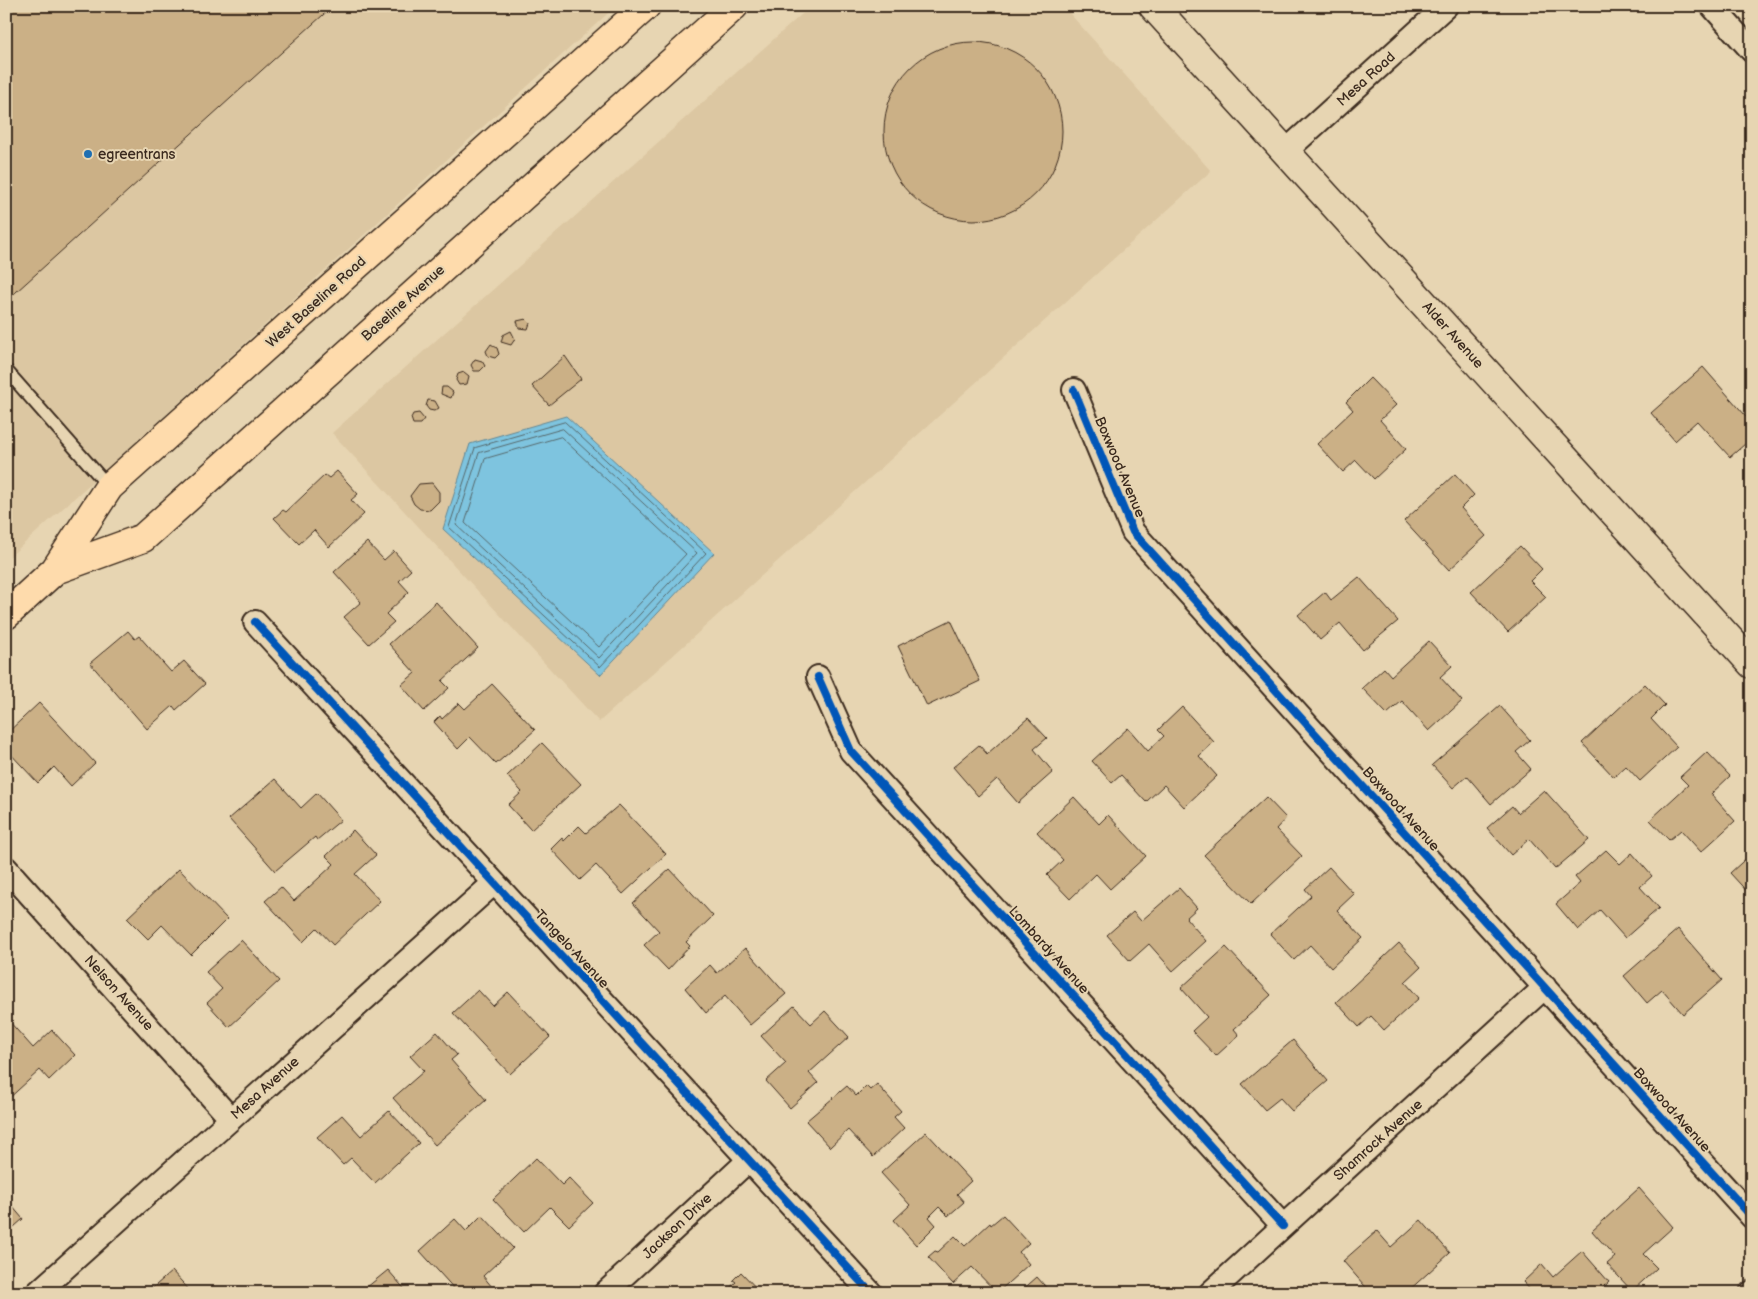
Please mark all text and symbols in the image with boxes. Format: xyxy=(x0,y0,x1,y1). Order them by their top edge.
street label: Mesa Road xyxy=(1333,48,1399,110)
place label: egreentrans xyxy=(98,146,176,163)
marker: egreentrans xyxy=(82,148,94,160)
street label: West Baseline Road xyxy=(263,253,369,351)
street label: Baseline Avenue xyxy=(358,261,448,345)
street label: Alder Avenue xyxy=(1419,298,1487,372)
street label: Boxwood Avenue xyxy=(1091,414,1149,520)
street label: Boxwood Avenue xyxy=(1359,763,1443,855)
street label: Lombardy Avenue xyxy=(1005,903,1093,997)
street label: Tangelo Avenue xyxy=(531,906,613,992)
street label: Nelson Avenue xyxy=(81,952,157,1034)
street label: Mesa Avenue xyxy=(227,1053,303,1123)
street label: Boxwood Avenue xyxy=(1630,1064,1714,1156)
street label: Shamrock Avenue xyxy=(1330,1096,1426,1184)
street label: Jackson Drive xyxy=(639,1190,715,1262)

